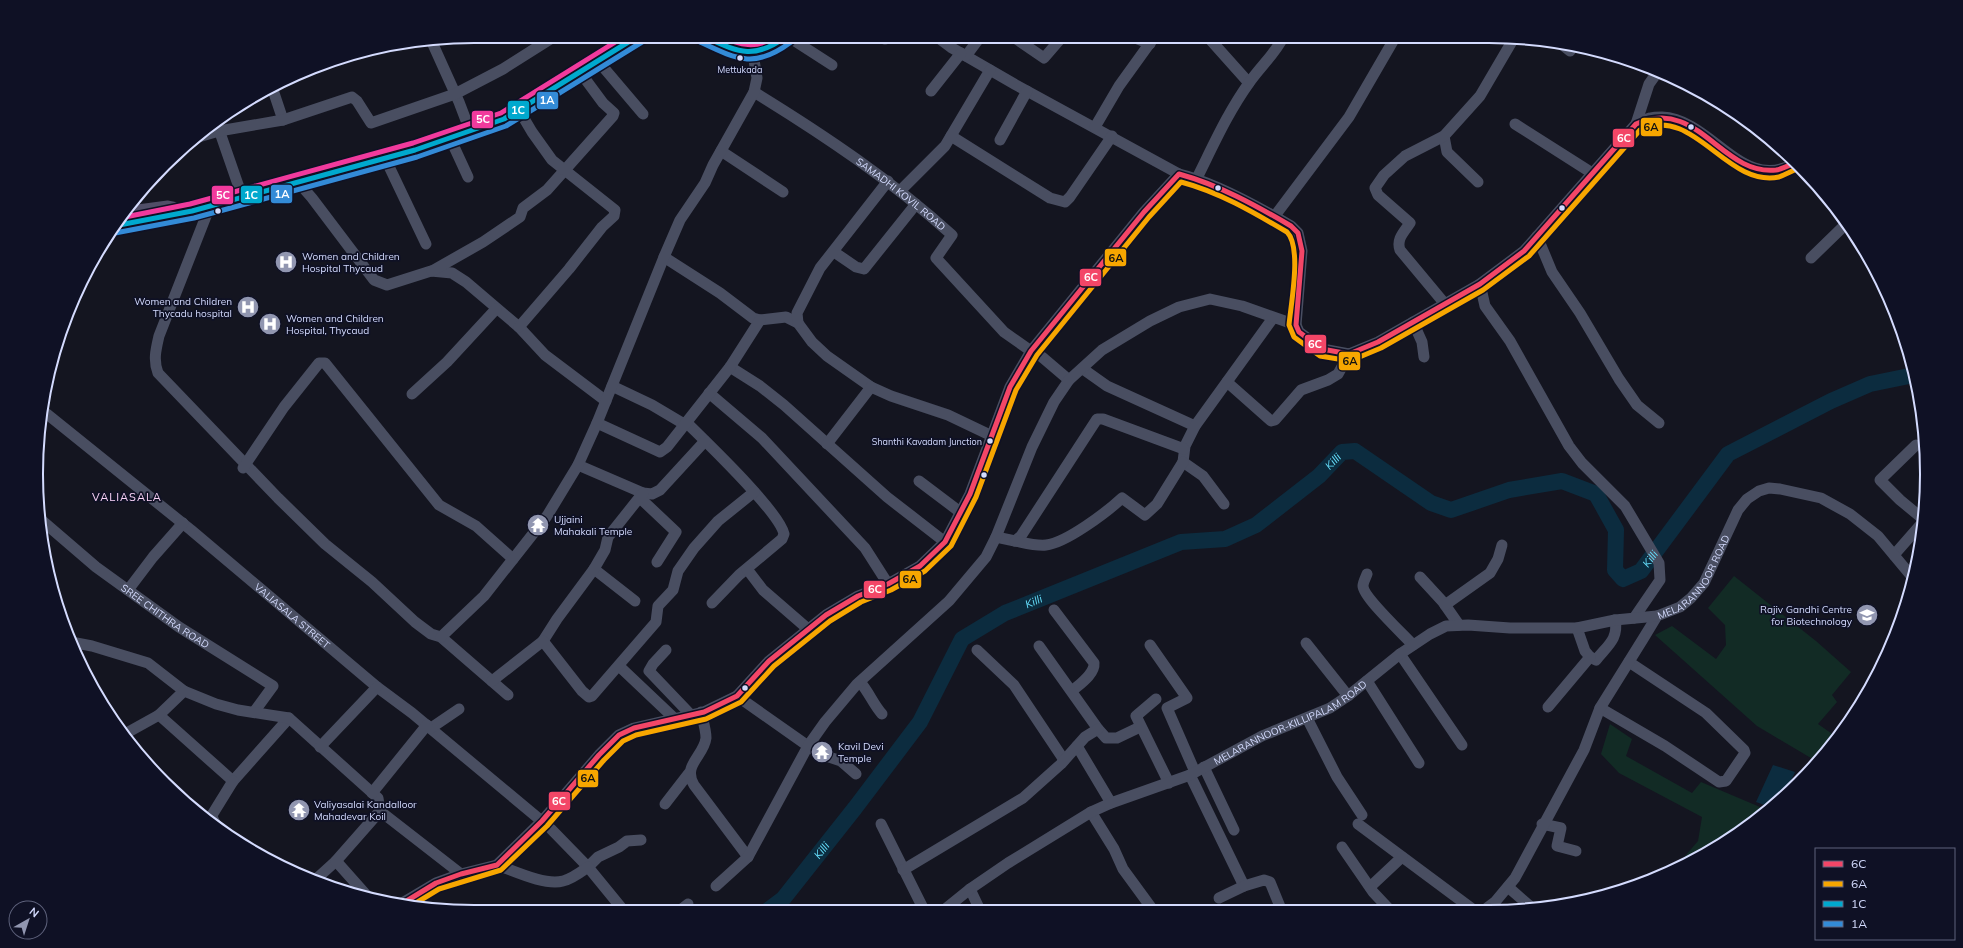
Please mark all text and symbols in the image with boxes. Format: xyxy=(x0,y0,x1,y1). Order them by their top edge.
marker: Mettukada xyxy=(735,53,745,63)
place label: Mettukada xyxy=(718,64,762,75)
line badge: 1A xyxy=(536,91,559,110)
text: 1A xyxy=(540,93,555,107)
line badge: 1C xyxy=(507,100,530,120)
text: 1C xyxy=(511,103,526,117)
line badge: 5C xyxy=(471,110,494,129)
text: 5C xyxy=(476,112,491,126)
line badge: 6A xyxy=(1640,117,1663,137)
text: 6A xyxy=(1644,120,1659,134)
unlabelled marker xyxy=(1686,122,1696,132)
line badge: 6C xyxy=(1612,128,1635,148)
text: 6C xyxy=(1617,131,1632,145)
street label: SAMADHI KOVIL ROAD xyxy=(854,155,949,233)
unlabelled marker xyxy=(1213,183,1223,193)
line badge: 1A xyxy=(270,184,293,204)
line badge: 5C xyxy=(211,185,234,205)
line badge: 1C xyxy=(240,185,263,204)
text: 1A xyxy=(275,187,290,201)
text: 5C xyxy=(216,188,231,202)
text: 1C xyxy=(244,188,259,202)
unlabelled marker xyxy=(1557,203,1567,213)
unlabelled marker xyxy=(213,206,223,216)
line badge: 6A xyxy=(1104,248,1127,267)
hospital icon: Women and Children Hospital Thycaud xyxy=(273,249,299,275)
place label: Women and Children Hospital Thycaud xyxy=(302,250,400,275)
text: 6A xyxy=(1109,251,1124,265)
line badge: 6C xyxy=(1079,268,1102,287)
text: 6C xyxy=(1084,270,1099,284)
hospital icon: Women and Children Thycadu hospital xyxy=(235,294,261,320)
place label: Women and Children Thycadu hospital xyxy=(134,295,232,320)
hospital icon: Women and Children Hospital, Thycaud xyxy=(257,311,283,337)
place label: Women and Children Hospital, Thycaud xyxy=(286,312,384,337)
line badge: 6C xyxy=(1304,334,1327,354)
text: 6C xyxy=(1308,337,1323,351)
line badge: 6A xyxy=(1338,351,1361,371)
text: 6A xyxy=(1343,354,1358,368)
place label: Shanthi Kavadam Junction xyxy=(872,436,982,447)
marker: Shanthi Kavadam Junction xyxy=(985,436,995,446)
water label: Killi xyxy=(1322,450,1344,473)
unlabelled marker xyxy=(979,470,989,480)
district label: VALIASALA xyxy=(92,490,162,504)
temple icon: Ujjaini Mahakali Temple xyxy=(525,512,551,538)
place label: Ujjaini Mahakali Temple xyxy=(554,513,632,538)
street label: MELARANNOOR ROAD xyxy=(1655,532,1732,622)
water label: Killi xyxy=(1639,547,1661,570)
line badge: 6A xyxy=(899,570,922,589)
text: 6A xyxy=(903,572,918,586)
street label: VALIASALA STREET xyxy=(252,580,333,651)
line badge: 6C xyxy=(863,580,886,599)
street label: SREE CHITHRA ROAD xyxy=(119,581,212,651)
text: 6C xyxy=(868,582,883,596)
water label: Killi xyxy=(1023,592,1045,611)
school or university icon: Rajiv Gandhi Centre for Biotechnology xyxy=(1854,602,1880,628)
place label: Rajiv Gandhi Centre for Biotechnology xyxy=(1760,603,1853,628)
street label: MELARANNOOR-KILLIPALAM ROAD xyxy=(1211,677,1369,768)
unlabelled marker xyxy=(740,683,750,693)
temple icon: Kavil Devi Temple xyxy=(809,739,835,765)
place label: Kavil Devi Temple xyxy=(838,740,884,765)
line badge: 6A xyxy=(577,769,599,788)
text: 6A xyxy=(581,771,596,785)
line badge: 6C xyxy=(548,791,571,811)
text: 6C xyxy=(552,794,567,808)
temple icon: Valiyasalai Kandalloor Mahadevar Koil xyxy=(286,797,312,823)
place label: Valiyasalai Kandalloor Mahadevar Koil xyxy=(314,798,417,823)
water label: Killi xyxy=(811,839,833,862)
legend xyxy=(1815,848,1955,940)
text: 6C xyxy=(1851,856,1866,871)
text: 6A xyxy=(1851,876,1867,891)
text: 1C xyxy=(1851,896,1866,911)
north arrow xyxy=(8,900,48,940)
text: N xyxy=(27,904,42,920)
text: 1A xyxy=(1851,916,1867,931)

